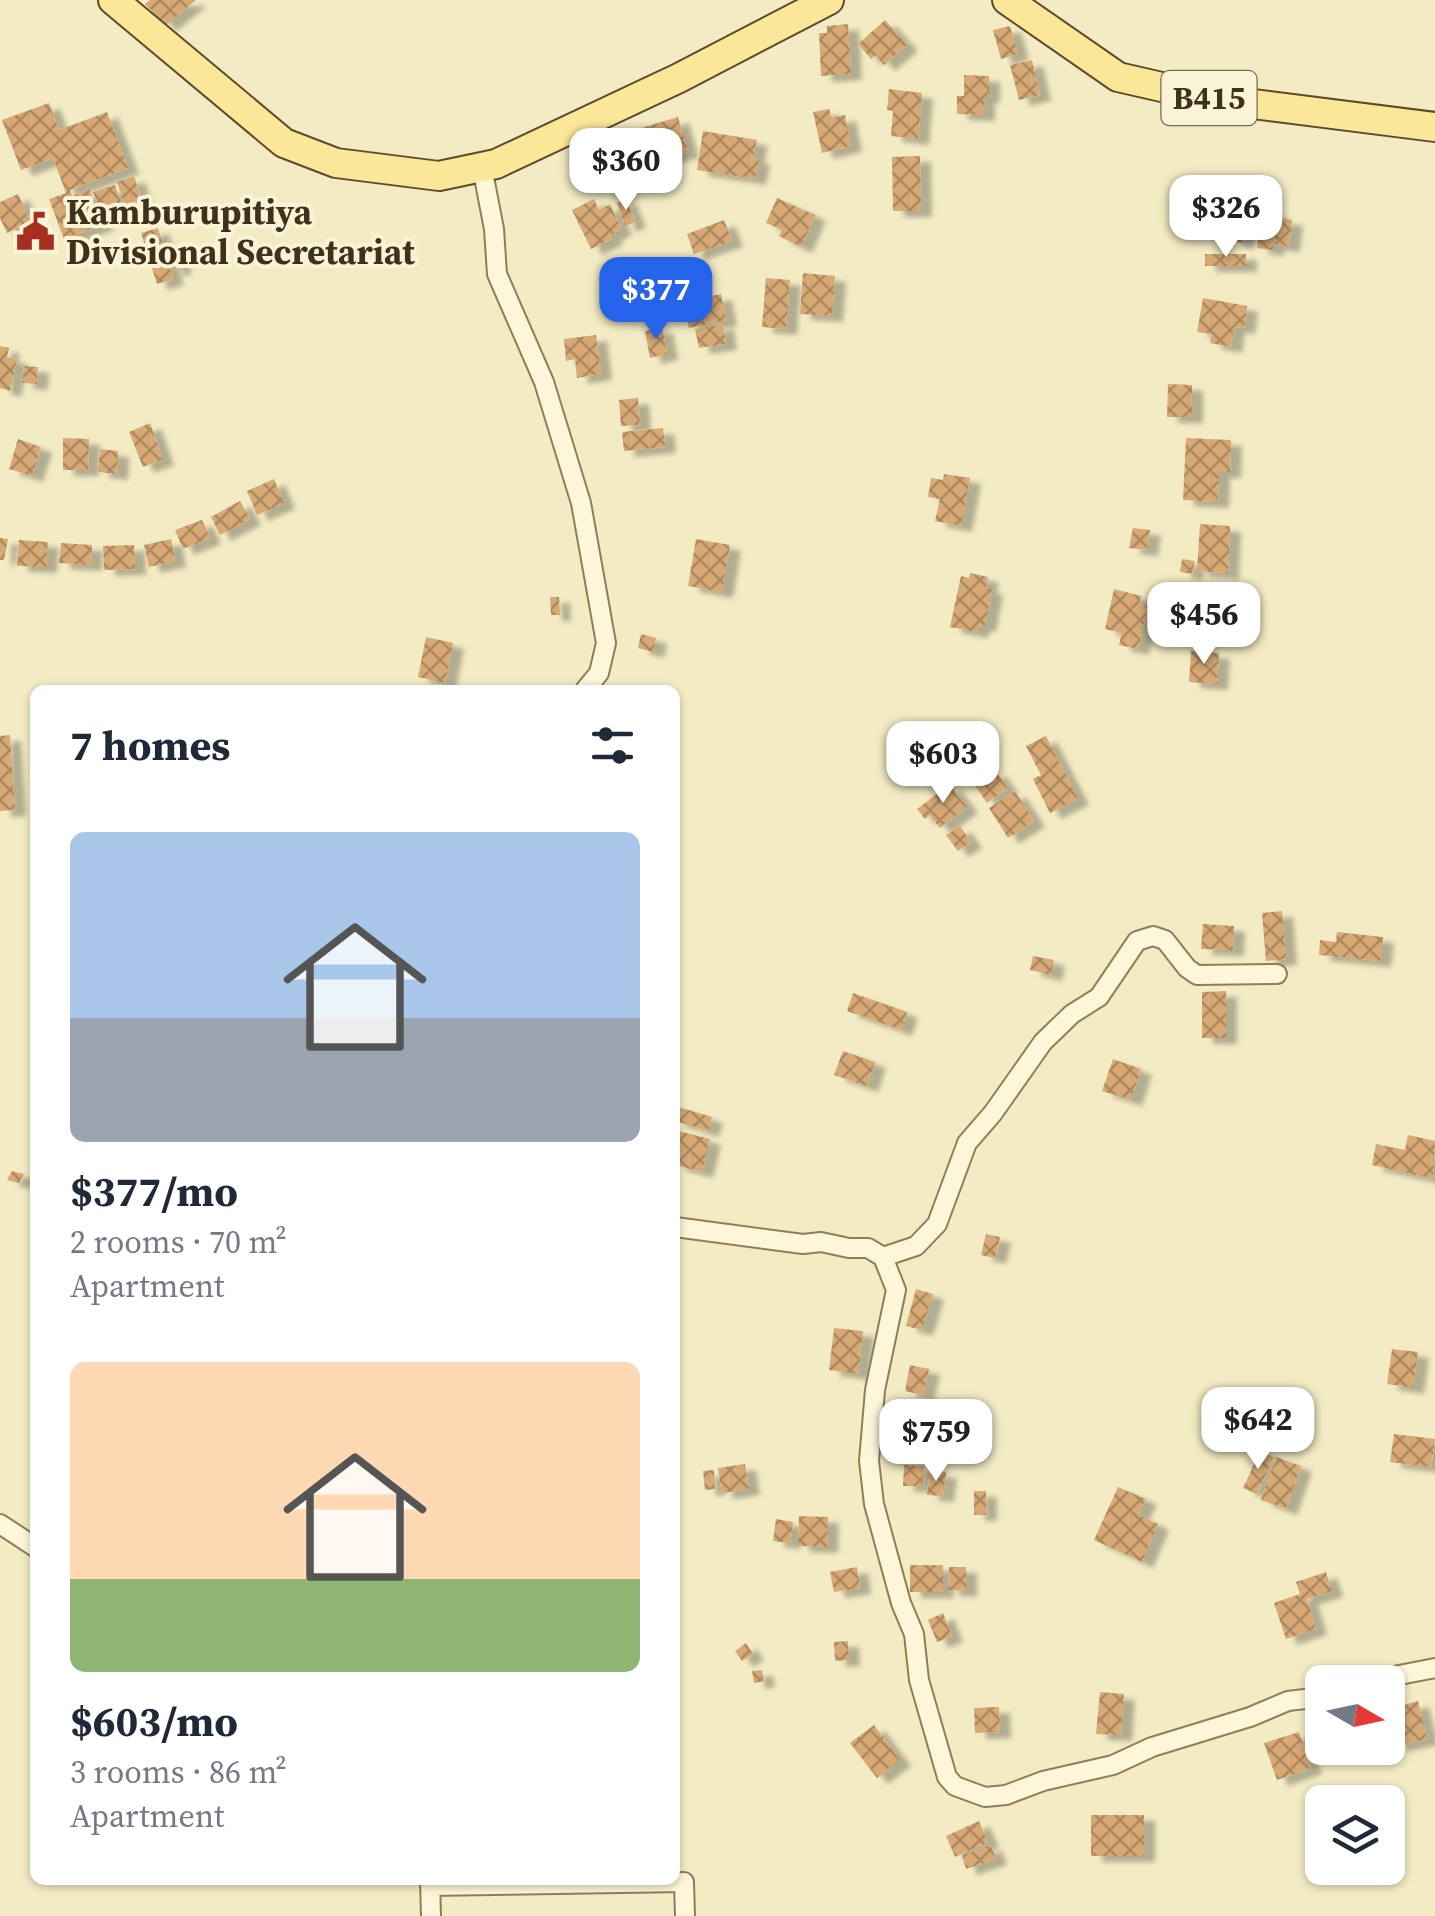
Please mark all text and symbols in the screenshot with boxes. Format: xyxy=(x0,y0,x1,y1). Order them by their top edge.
road number: B415 xyxy=(1162,71,1256,125)
pin: $360 xyxy=(567,128,685,213)
text: $360 xyxy=(591,138,661,182)
pin: $326 xyxy=(1167,175,1285,260)
text: $326 xyxy=(1191,185,1261,229)
place label: Kamburupitiya Divisional Secretariat xyxy=(66,188,415,276)
public building icon: Kamburupitiya Divisional Secretariat xyxy=(15,211,57,253)
pin: $377 xyxy=(597,257,715,342)
text: $377 xyxy=(621,267,691,311)
pin: $456 xyxy=(1145,582,1263,667)
text: $456 xyxy=(1169,592,1239,636)
text: 7 homes xyxy=(70,716,230,774)
icon: filters xyxy=(585,718,640,773)
pin: $603 xyxy=(884,721,1002,806)
text: $603 xyxy=(908,731,978,775)
icon: home xyxy=(265,897,445,1077)
text: $377/mo xyxy=(70,1162,238,1220)
text: 2 rooms · 70 m² xyxy=(70,1220,287,1264)
text: Apartment xyxy=(70,1264,224,1308)
pin: $642 xyxy=(1199,1387,1317,1472)
text: $642 xyxy=(1223,1397,1293,1441)
pin: $759 xyxy=(877,1399,995,1484)
text: $759 xyxy=(901,1409,971,1453)
icon: home xyxy=(265,1427,445,1607)
north arrow xyxy=(1305,1665,1405,1765)
map controls xyxy=(1305,1665,1405,1885)
text: $603/mo xyxy=(70,1692,238,1750)
text: 3 rooms · 86 m² xyxy=(70,1750,287,1794)
button: layers xyxy=(1305,1785,1405,1885)
text: Apartment xyxy=(70,1794,224,1838)

